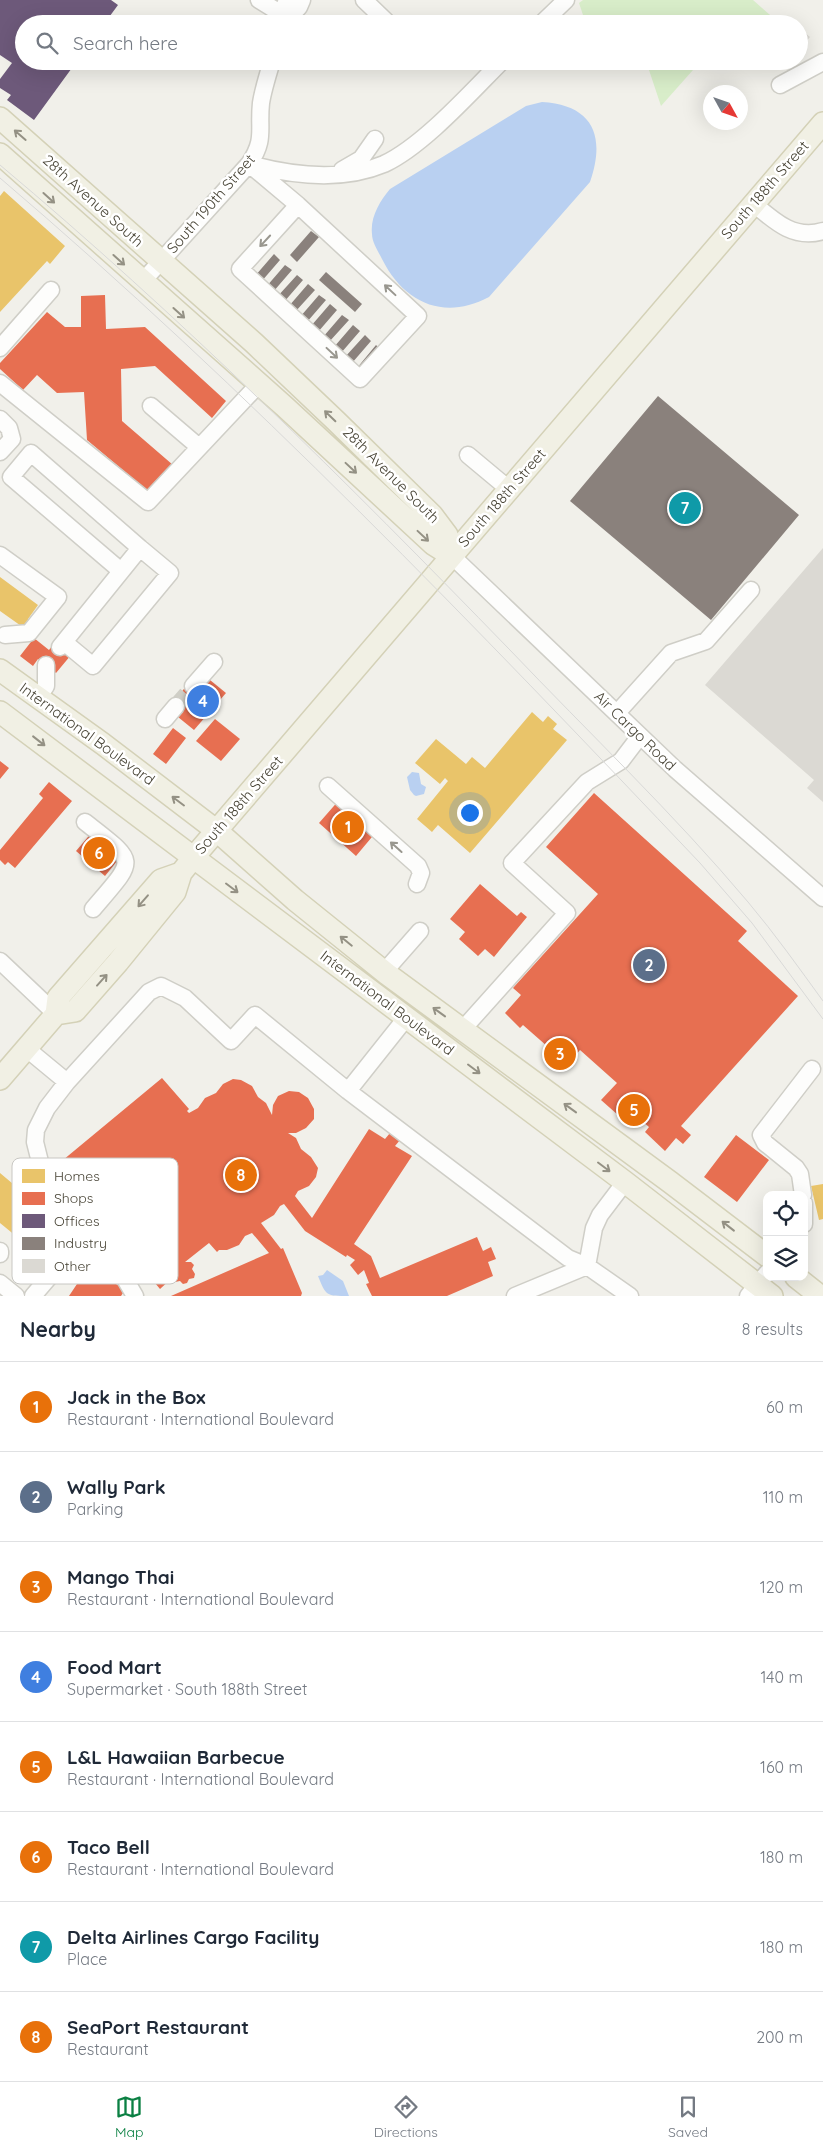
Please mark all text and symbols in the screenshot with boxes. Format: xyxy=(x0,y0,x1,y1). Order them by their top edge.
search box xyxy=(15,15,808,70)
icon: search xyxy=(33,29,61,57)
text: Search here xyxy=(73,31,178,55)
north arrow xyxy=(703,85,748,130)
one-way arrow xyxy=(14,129,27,141)
street label: South 188th Street xyxy=(717,137,813,243)
street label: 28th Avenue South xyxy=(39,150,148,251)
street label: South 190th Street xyxy=(162,150,259,257)
one-way arrow xyxy=(43,192,56,203)
one-way arrow xyxy=(259,235,271,248)
one-way arrow xyxy=(113,254,126,266)
one-way arrow xyxy=(384,284,397,296)
one-way arrow xyxy=(173,307,186,319)
one-way arrow xyxy=(326,347,339,359)
one-way arrow xyxy=(324,410,337,422)
street label: 28th Avenue South xyxy=(339,422,444,527)
street label: South 188th Street xyxy=(454,445,550,551)
one-way arrow xyxy=(345,462,357,474)
pin: 7 xyxy=(669,489,701,527)
one-way arrow xyxy=(417,530,430,542)
street label: International Boulevard xyxy=(16,678,159,789)
pin: 4 xyxy=(187,682,219,720)
street label: Air Cargo Road xyxy=(590,687,680,775)
one-way arrow xyxy=(32,736,45,747)
street label: South 188th Street xyxy=(191,752,287,858)
one-way arrow xyxy=(172,796,185,807)
your location xyxy=(457,800,483,826)
pin: 1 xyxy=(332,808,364,846)
pin: 6 xyxy=(83,834,115,872)
one-way arrow xyxy=(390,841,403,852)
one-way arrow xyxy=(225,883,239,893)
one-way arrow xyxy=(137,894,149,907)
one-way arrow xyxy=(340,936,353,947)
street label: International Boulevard xyxy=(317,946,458,1059)
pin: 2 xyxy=(633,946,665,984)
one-way arrow xyxy=(97,973,108,986)
one-way arrow xyxy=(432,1007,446,1017)
pin: 3 xyxy=(544,1035,576,1073)
one-way arrow xyxy=(467,1064,481,1074)
pin: 5 xyxy=(618,1091,650,1129)
one-way arrow xyxy=(563,1103,577,1113)
pin: 8 xyxy=(225,1156,257,1194)
legend xyxy=(12,1158,178,1284)
one-way arrow xyxy=(597,1161,610,1172)
text: Homes xyxy=(54,1167,100,1185)
text: Shops xyxy=(54,1189,93,1207)
map controls xyxy=(763,1191,808,1281)
button: locate xyxy=(763,1191,808,1236)
text: Offices xyxy=(54,1212,100,1230)
one-way arrow xyxy=(722,1221,735,1232)
text: Industry xyxy=(54,1234,107,1252)
button: layers xyxy=(763,1236,808,1281)
text: Other xyxy=(54,1257,91,1275)
text: Nearby xyxy=(20,1316,96,1342)
text: 8 results xyxy=(742,1319,803,1339)
text: Jack in the Box xyxy=(67,1385,206,1409)
text: 1 xyxy=(33,1397,39,1417)
text: 60 m xyxy=(766,1397,803,1417)
text: Restaurant · International Boulevard xyxy=(67,1409,334,1429)
text: Wally Park xyxy=(67,1475,165,1499)
text: 2 xyxy=(31,1487,41,1507)
text: 110 m xyxy=(763,1487,803,1507)
text: Parking xyxy=(67,1499,124,1519)
text: Mango Thai xyxy=(67,1565,174,1589)
text: 3 xyxy=(32,1577,40,1597)
text: 120 m xyxy=(760,1577,803,1597)
text: Restaurant · International Boulevard xyxy=(67,1589,334,1609)
text: Food Mart xyxy=(67,1655,162,1679)
text: 4 xyxy=(31,1667,41,1687)
text: 140 m xyxy=(760,1667,803,1687)
text: Supermarket · South 188th Street xyxy=(67,1679,307,1699)
text: L&L Hawaiian Barbecue xyxy=(67,1745,285,1769)
text: 5 xyxy=(31,1757,41,1777)
text: 160 m xyxy=(760,1757,803,1777)
text: Restaurant · International Boulevard xyxy=(67,1769,334,1789)
text: Taco Bell xyxy=(67,1835,150,1859)
text: 6 xyxy=(32,1847,40,1867)
text: 180 m xyxy=(760,1847,803,1867)
text: Restaurant · International Boulevard xyxy=(67,1859,334,1879)
text: Delta Airlines Cargo Facility xyxy=(67,1925,319,1949)
text: 7 xyxy=(32,1937,40,1957)
text: 180 m xyxy=(760,1937,803,1957)
text: Place xyxy=(67,1949,107,1969)
text: SeaPort Restaurant xyxy=(67,2015,249,2039)
text: 8 xyxy=(32,2027,40,2047)
text: 200 m xyxy=(756,2027,803,2047)
text: Restaurant xyxy=(67,2039,149,2059)
tab: Map xyxy=(115,2093,144,2141)
tab: Directions xyxy=(374,2093,438,2141)
tab: Saved xyxy=(668,2093,708,2141)

